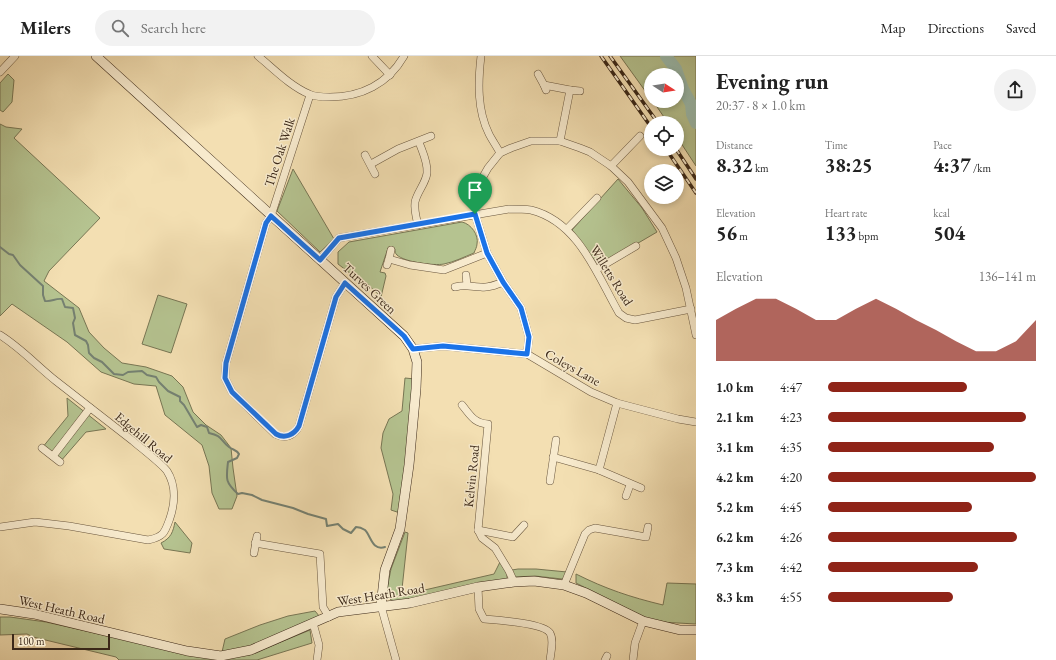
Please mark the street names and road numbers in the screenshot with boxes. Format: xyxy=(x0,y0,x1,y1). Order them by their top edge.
street label: The Oak Walk xyxy=(260,114,299,189)
street label: Willetts Road xyxy=(586,242,637,309)
street label: Turves Green xyxy=(339,259,400,318)
street label: Coleys Lane xyxy=(542,345,603,390)
street label: Edgehill Road xyxy=(111,408,176,467)
street label: Kelvin Road xyxy=(460,444,483,508)
street label: West Heath Road xyxy=(336,579,426,610)
street label: West Heath Road xyxy=(17,591,107,628)

